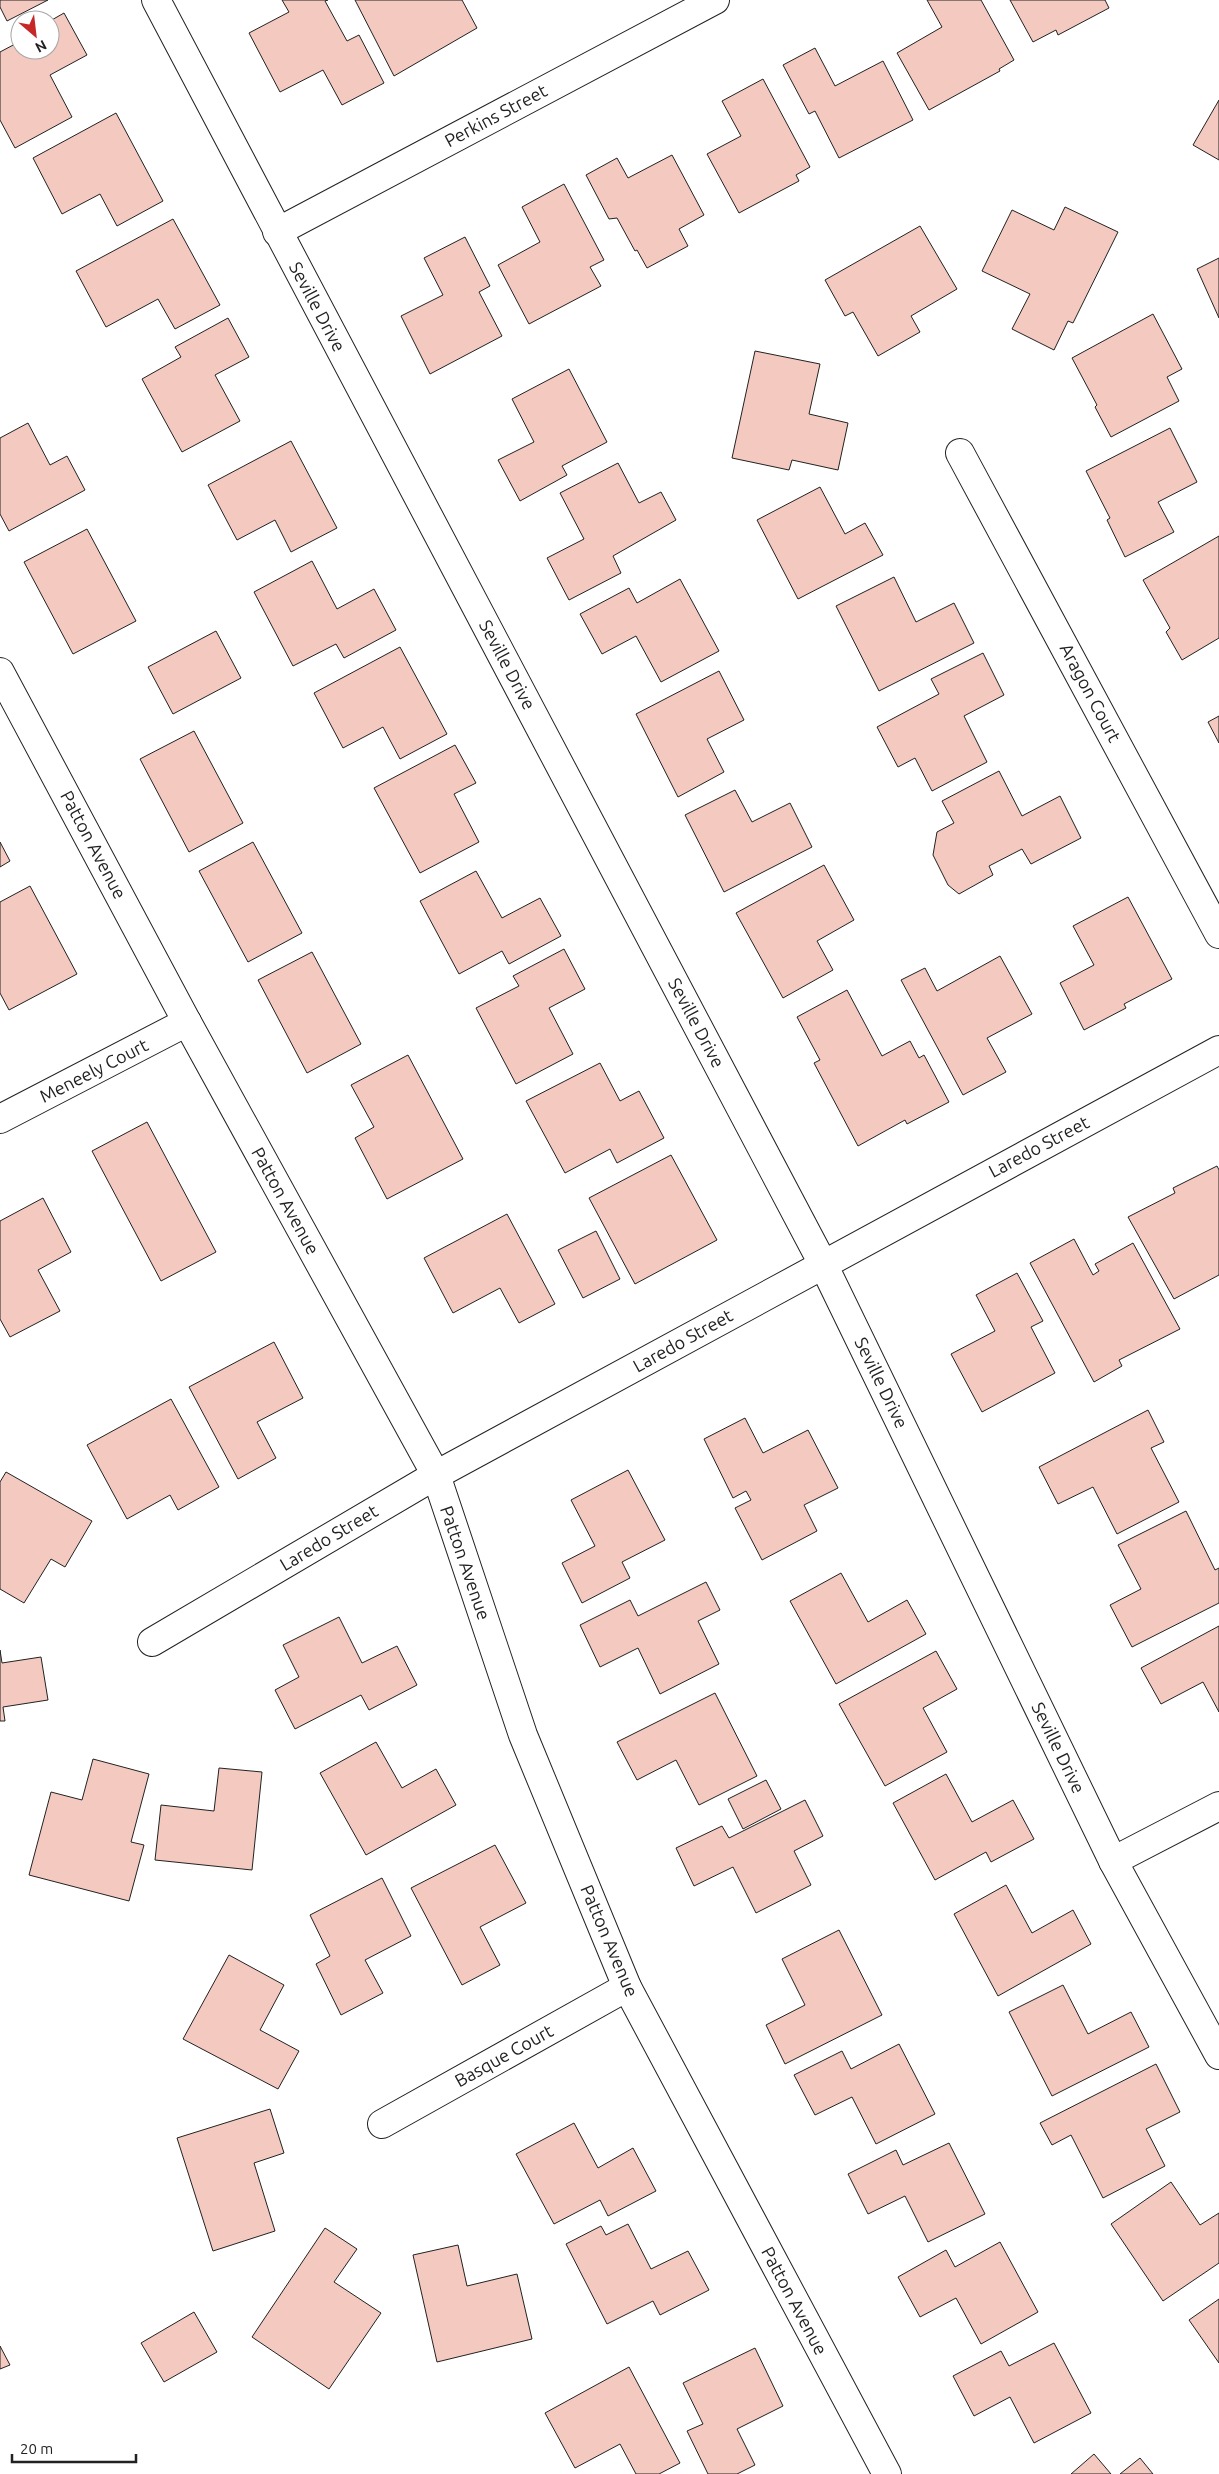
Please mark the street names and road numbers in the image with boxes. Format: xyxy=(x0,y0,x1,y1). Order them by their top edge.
street label: Perkins Street xyxy=(441,80,550,150)
street label: Seville Drive xyxy=(286,258,350,355)
street label: Seville Drive xyxy=(476,616,540,713)
street label: Aragon Court xyxy=(1057,640,1125,745)
street label: Patton Avenue xyxy=(57,787,131,902)
street label: Seville Drive xyxy=(665,974,729,1071)
street label: Meneely Court xyxy=(36,1034,151,1106)
street label: Laredo Street xyxy=(985,1111,1092,1181)
street label: Patton Avenue xyxy=(248,1143,324,1258)
street label: Laredo Street xyxy=(629,1305,736,1376)
street label: Seville Drive xyxy=(851,1334,912,1431)
street label: Laredo Street xyxy=(276,1500,381,1574)
street label: Patton Avenue xyxy=(437,1503,495,1622)
street label: Seville Drive xyxy=(1028,1699,1089,1796)
street label: Patton Avenue xyxy=(577,1882,642,2000)
street label: Basque Court xyxy=(451,2020,556,2090)
street label: Patton Avenue xyxy=(758,2243,832,2358)

